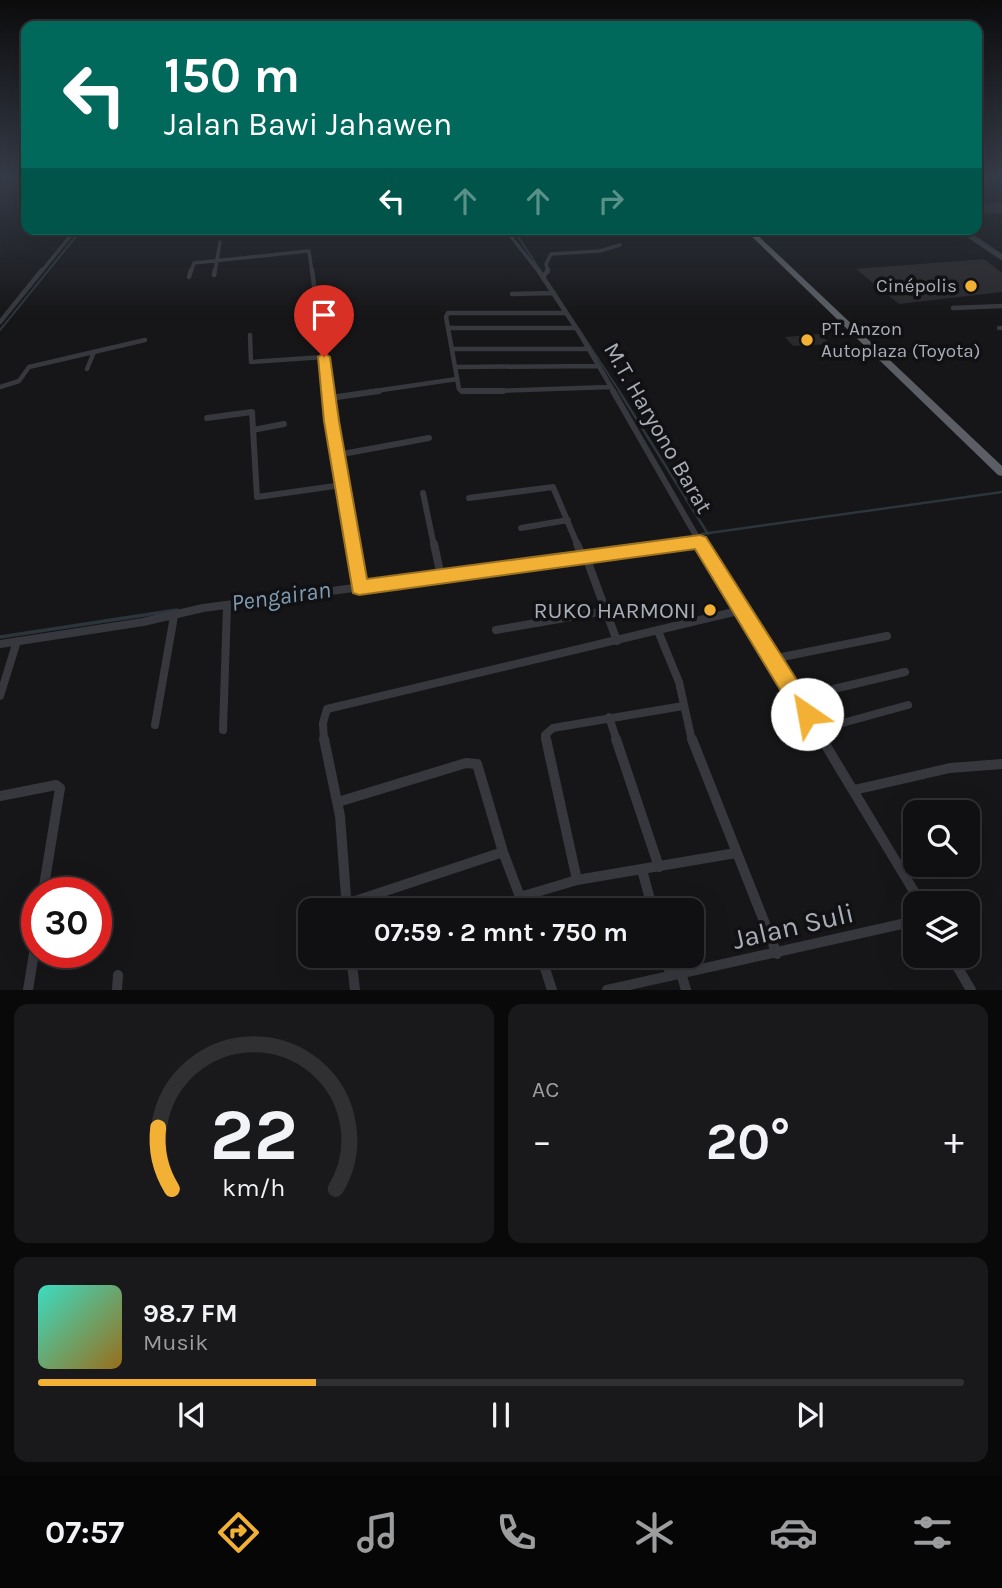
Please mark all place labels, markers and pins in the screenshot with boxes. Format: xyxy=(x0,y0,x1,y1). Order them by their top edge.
place label: Cinépolis xyxy=(876,275,957,297)
marker: Cinépolis xyxy=(963,278,979,294)
pin xyxy=(294,285,354,357)
place label: PT. Anzon Autoplaza (Toyota) xyxy=(821,318,981,362)
marker: PT. Anzon Autoplaza (Toyota) xyxy=(799,332,815,348)
place label: RUKO HARMONI xyxy=(533,597,696,624)
marker: RUKO HARMONI xyxy=(702,602,718,618)

